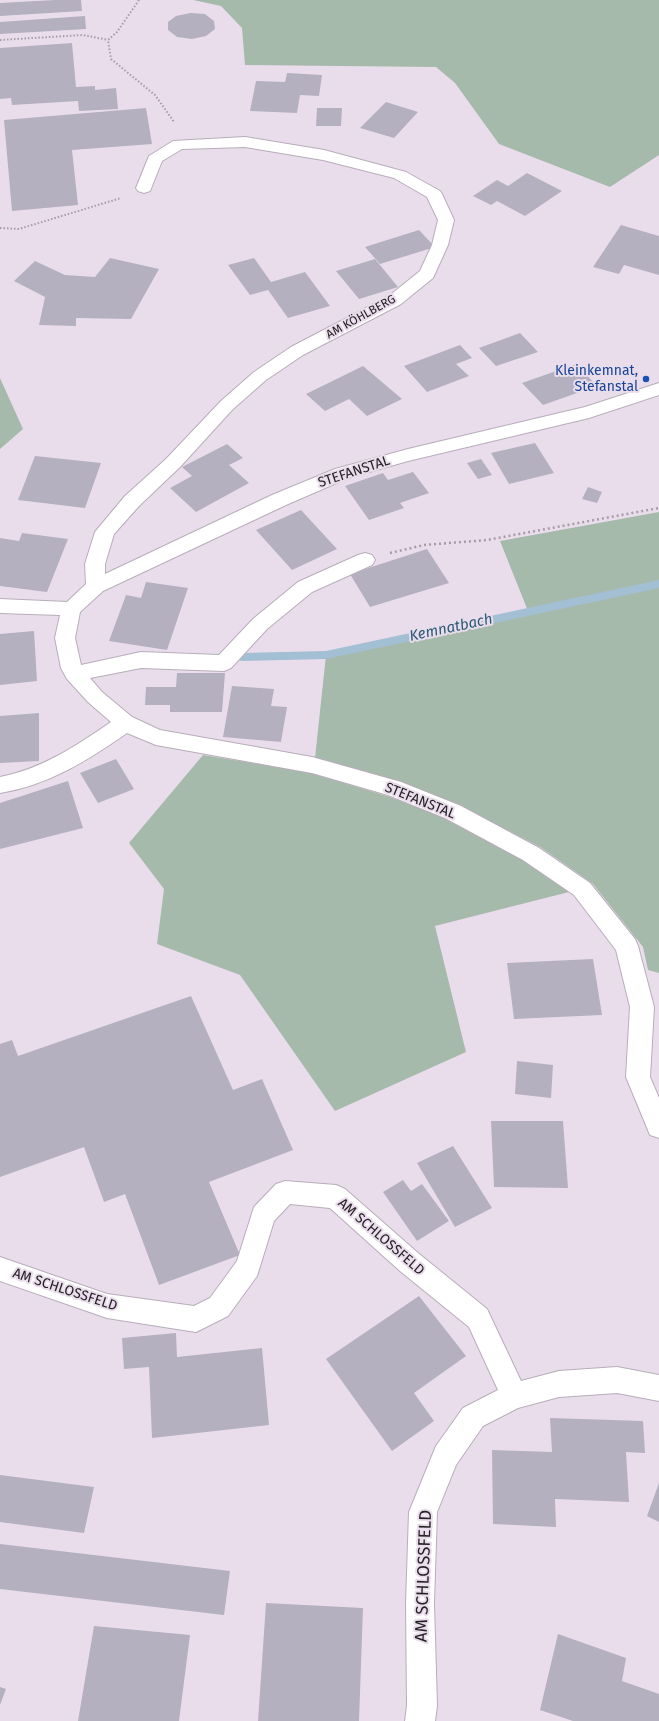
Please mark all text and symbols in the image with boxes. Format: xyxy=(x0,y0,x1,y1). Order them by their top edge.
street label: AM KÖHLBERG xyxy=(324,292,398,342)
place label: Kleinkemnat, Stefanstal xyxy=(555,363,638,396)
marker: Kleinkemnat, Stefanstal xyxy=(641,374,651,384)
street label: STEFANSTAL xyxy=(316,452,392,492)
water label: Kemnatbach xyxy=(408,610,494,646)
street label: STEFANSTAL xyxy=(382,779,458,823)
street label: AM SCHLOSSFELD xyxy=(334,1195,428,1279)
street label: AM SCHLOSSFELD xyxy=(11,1265,119,1315)
street label: AM SCHLOSSFELD xyxy=(411,1509,437,1643)

